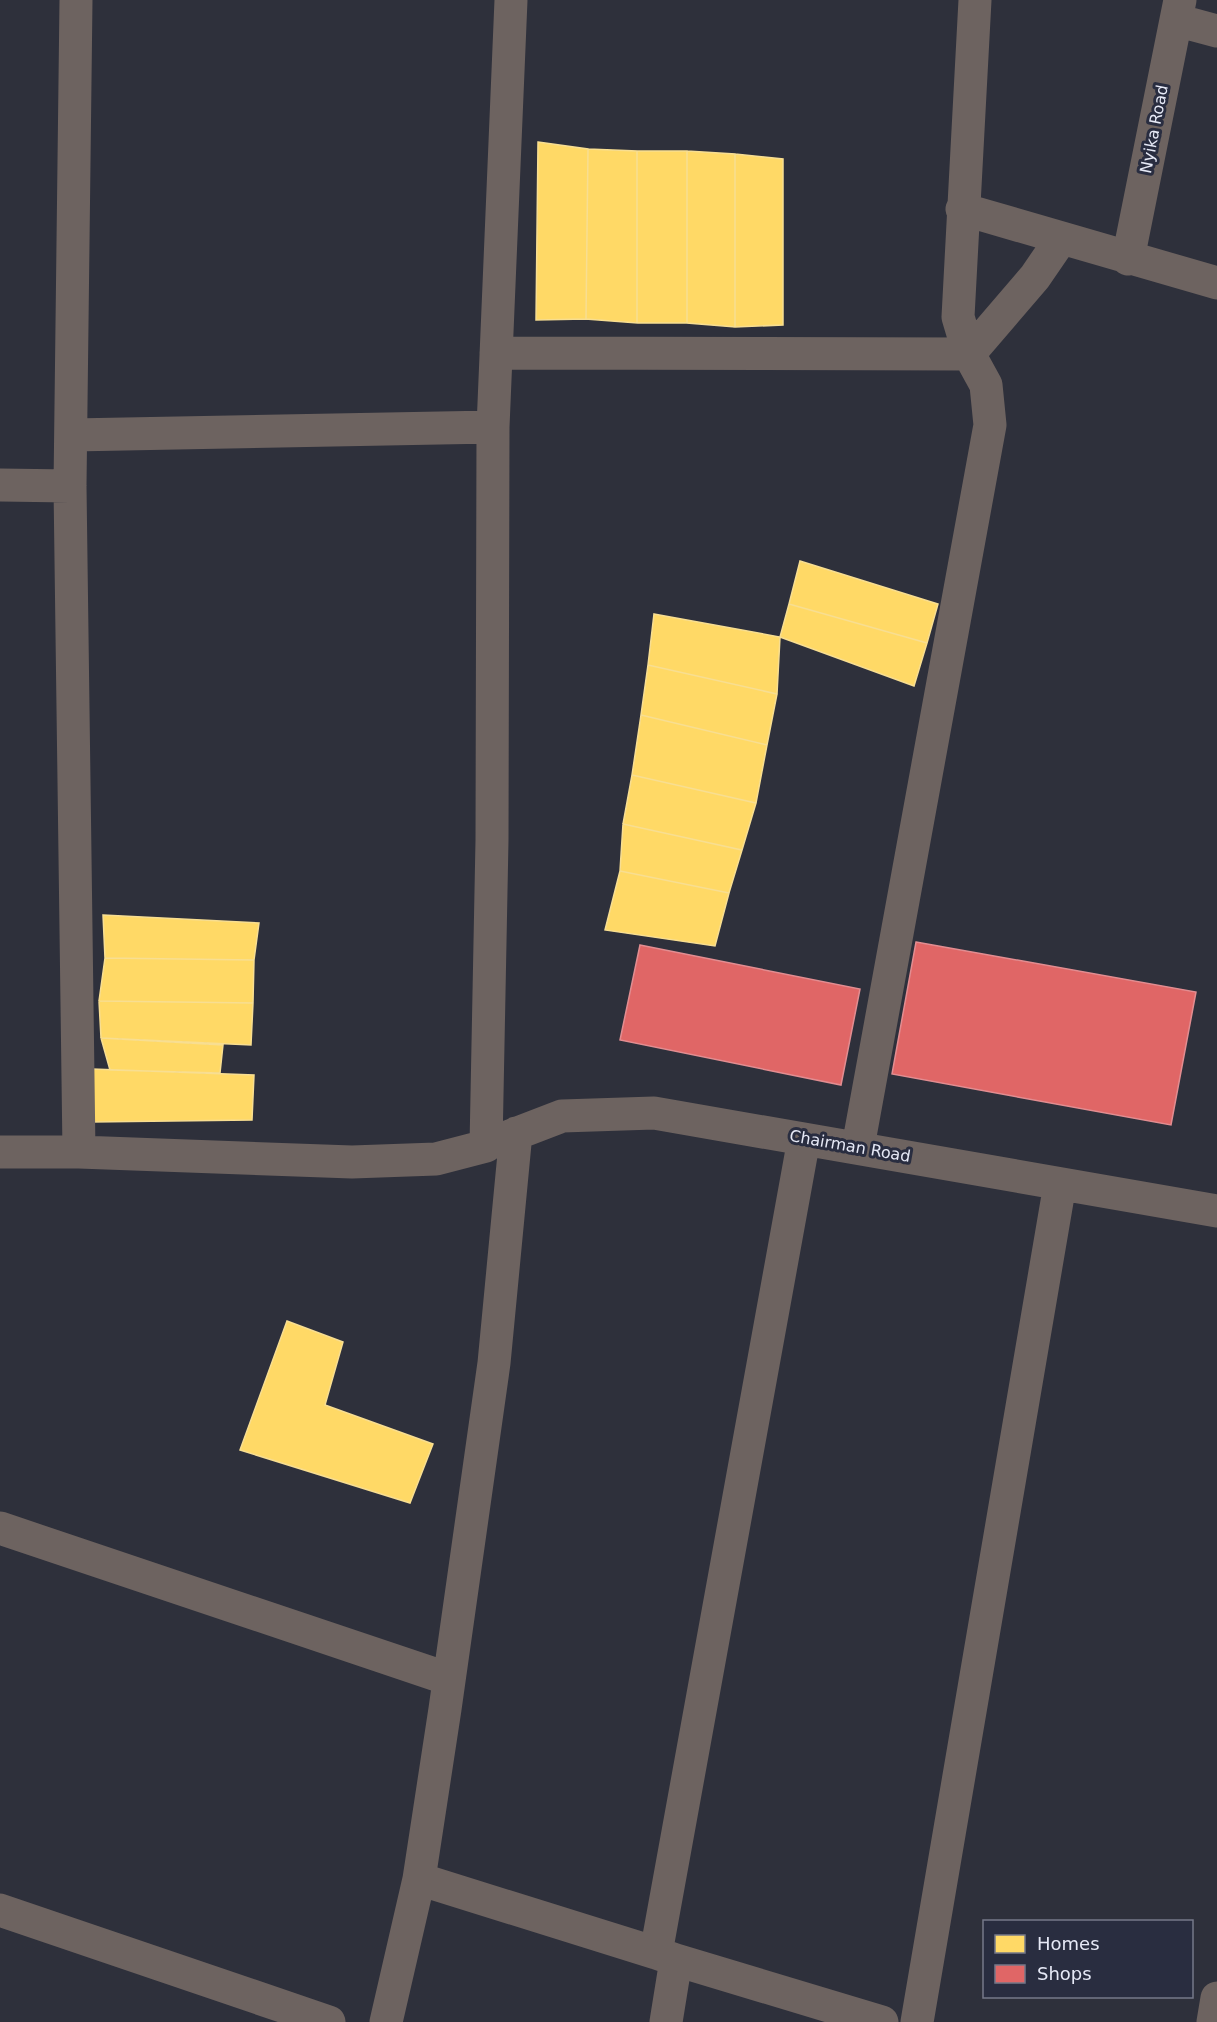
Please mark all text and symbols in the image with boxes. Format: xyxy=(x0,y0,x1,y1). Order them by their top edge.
street label: Nyika Road xyxy=(1136,83,1172,175)
street label: Chairman Road xyxy=(788,1126,912,1166)
legend xyxy=(983,1920,1193,1998)
text: Homes xyxy=(1037,1933,1100,1954)
text: Shops xyxy=(1037,1963,1092,1984)

